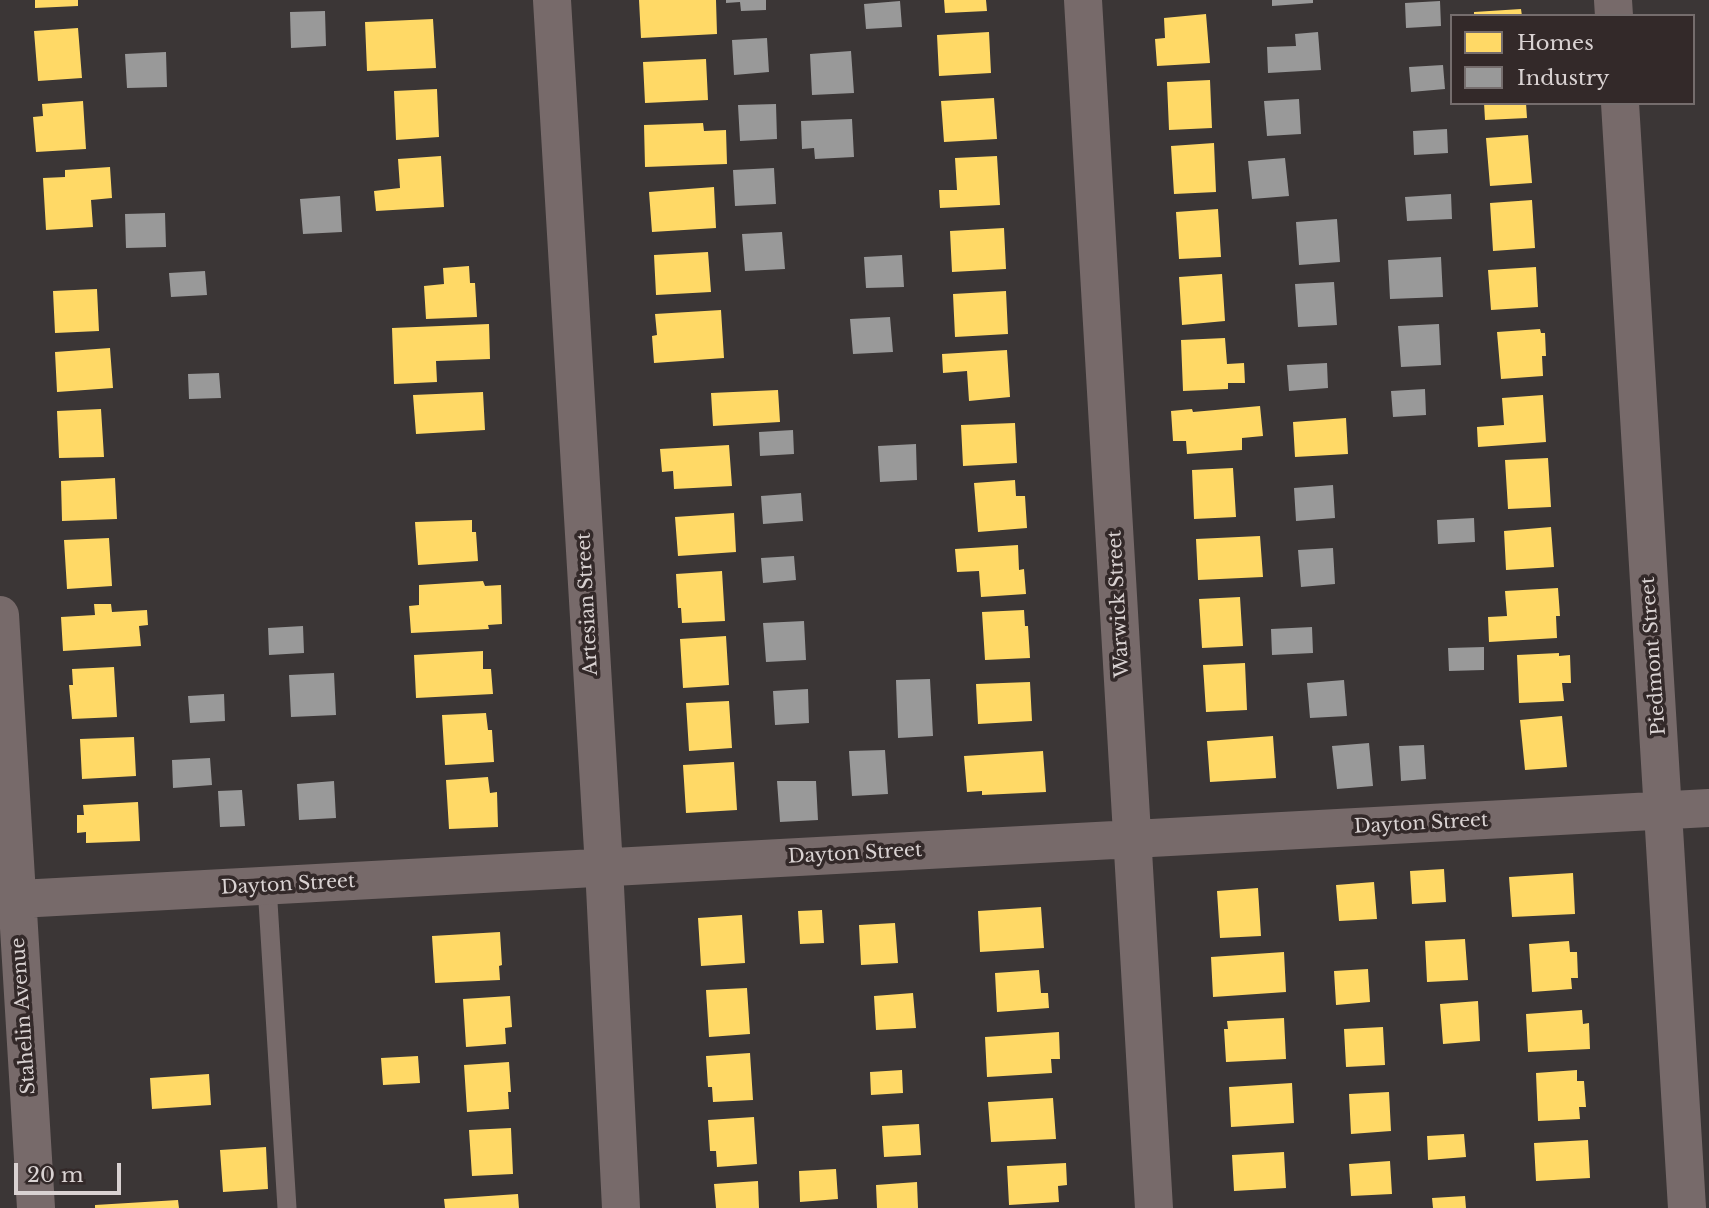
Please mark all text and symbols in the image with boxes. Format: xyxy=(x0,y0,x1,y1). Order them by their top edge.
legend xyxy=(1450,14,1695,105)
text: Homes xyxy=(1517,30,1594,56)
text: Industry xyxy=(1517,65,1609,91)
street label: Warwick Street xyxy=(1104,530,1134,678)
street label: Artesian Street xyxy=(573,532,603,676)
street label: Piedmont Street xyxy=(1637,576,1671,736)
street label: Dayton Street xyxy=(1353,809,1489,839)
street label: Dayton Street xyxy=(787,839,923,869)
street label: Dayton Street xyxy=(220,870,356,900)
street label: Stahelin Avenue xyxy=(7,937,41,1095)
scale bar xyxy=(18,1148,124,1192)
text: 20 m xyxy=(27,1162,84,1188)

